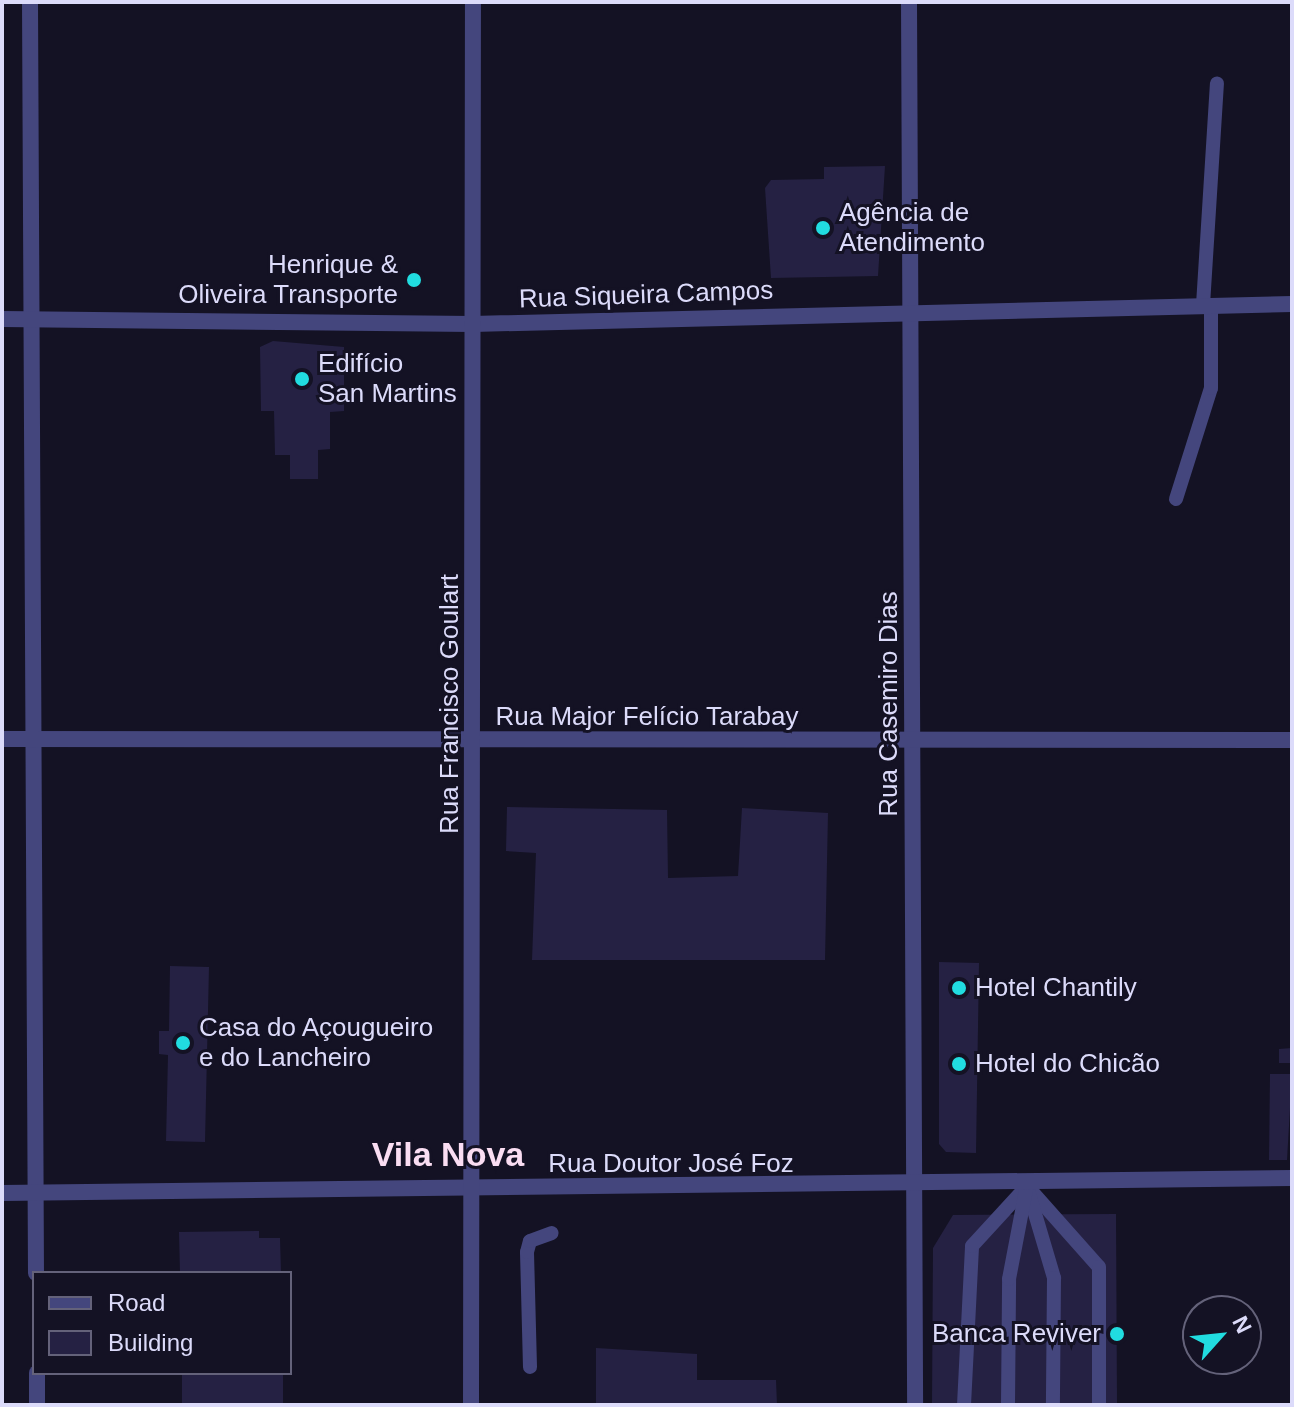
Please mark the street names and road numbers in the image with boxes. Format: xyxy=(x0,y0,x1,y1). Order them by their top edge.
street label: Rua Siqueira Campos xyxy=(518,275,774,315)
street label: Rua Francisco Goulart xyxy=(434,574,466,834)
street label: Rua Casemiro Dias xyxy=(873,591,905,817)
street label: Rua Major Felício Tarabay xyxy=(495,701,799,733)
street label: Rua Doutor José Foz xyxy=(548,1148,794,1180)

